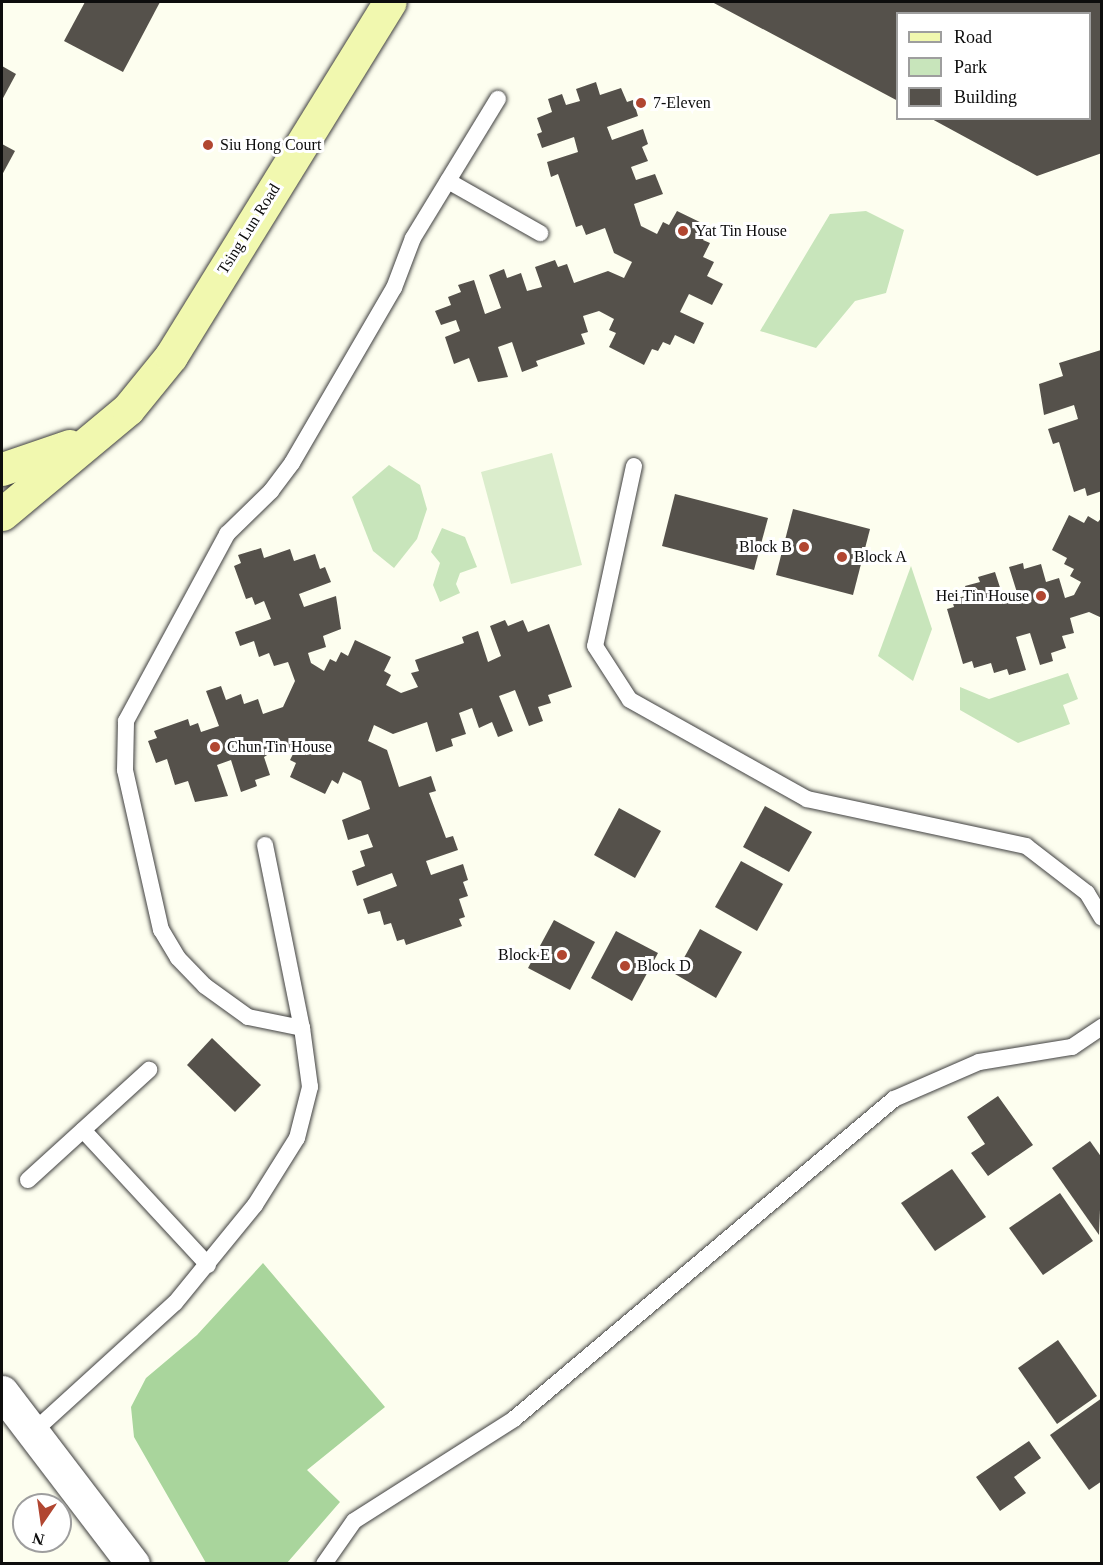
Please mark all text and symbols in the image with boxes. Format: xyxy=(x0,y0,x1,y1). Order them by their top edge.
legend xyxy=(896,12,1091,120)
text: Road xyxy=(954,27,992,47)
text: Park xyxy=(954,57,987,77)
text: Building xyxy=(954,87,1017,107)
place label: 7-Eleven xyxy=(653,93,711,113)
marker: 7-Eleven xyxy=(634,96,648,110)
place label: Siu Hong Court xyxy=(220,135,321,155)
marker: Siu Hong Court xyxy=(201,138,215,152)
street label: Tsing Lun Road xyxy=(214,180,284,278)
place label: Yat Tin House xyxy=(695,221,787,241)
marker: Yat Tin House xyxy=(676,224,690,238)
place label: Block B xyxy=(739,537,792,557)
marker: Block B xyxy=(797,540,811,554)
place label: Block A xyxy=(854,547,908,567)
marker: Block A xyxy=(835,550,849,564)
place label: Hei Tin House xyxy=(935,586,1029,606)
marker: Hei Tin House xyxy=(1034,589,1048,603)
place label: Chun Tin House xyxy=(227,737,332,757)
marker: Chun Tin House xyxy=(208,740,222,754)
place label: Block E xyxy=(498,945,550,965)
marker: Block E xyxy=(555,948,569,962)
place label: Block D xyxy=(637,956,691,976)
marker: Block D xyxy=(618,959,632,973)
north arrow xyxy=(12,1493,72,1553)
text: N xyxy=(31,1529,46,1549)

